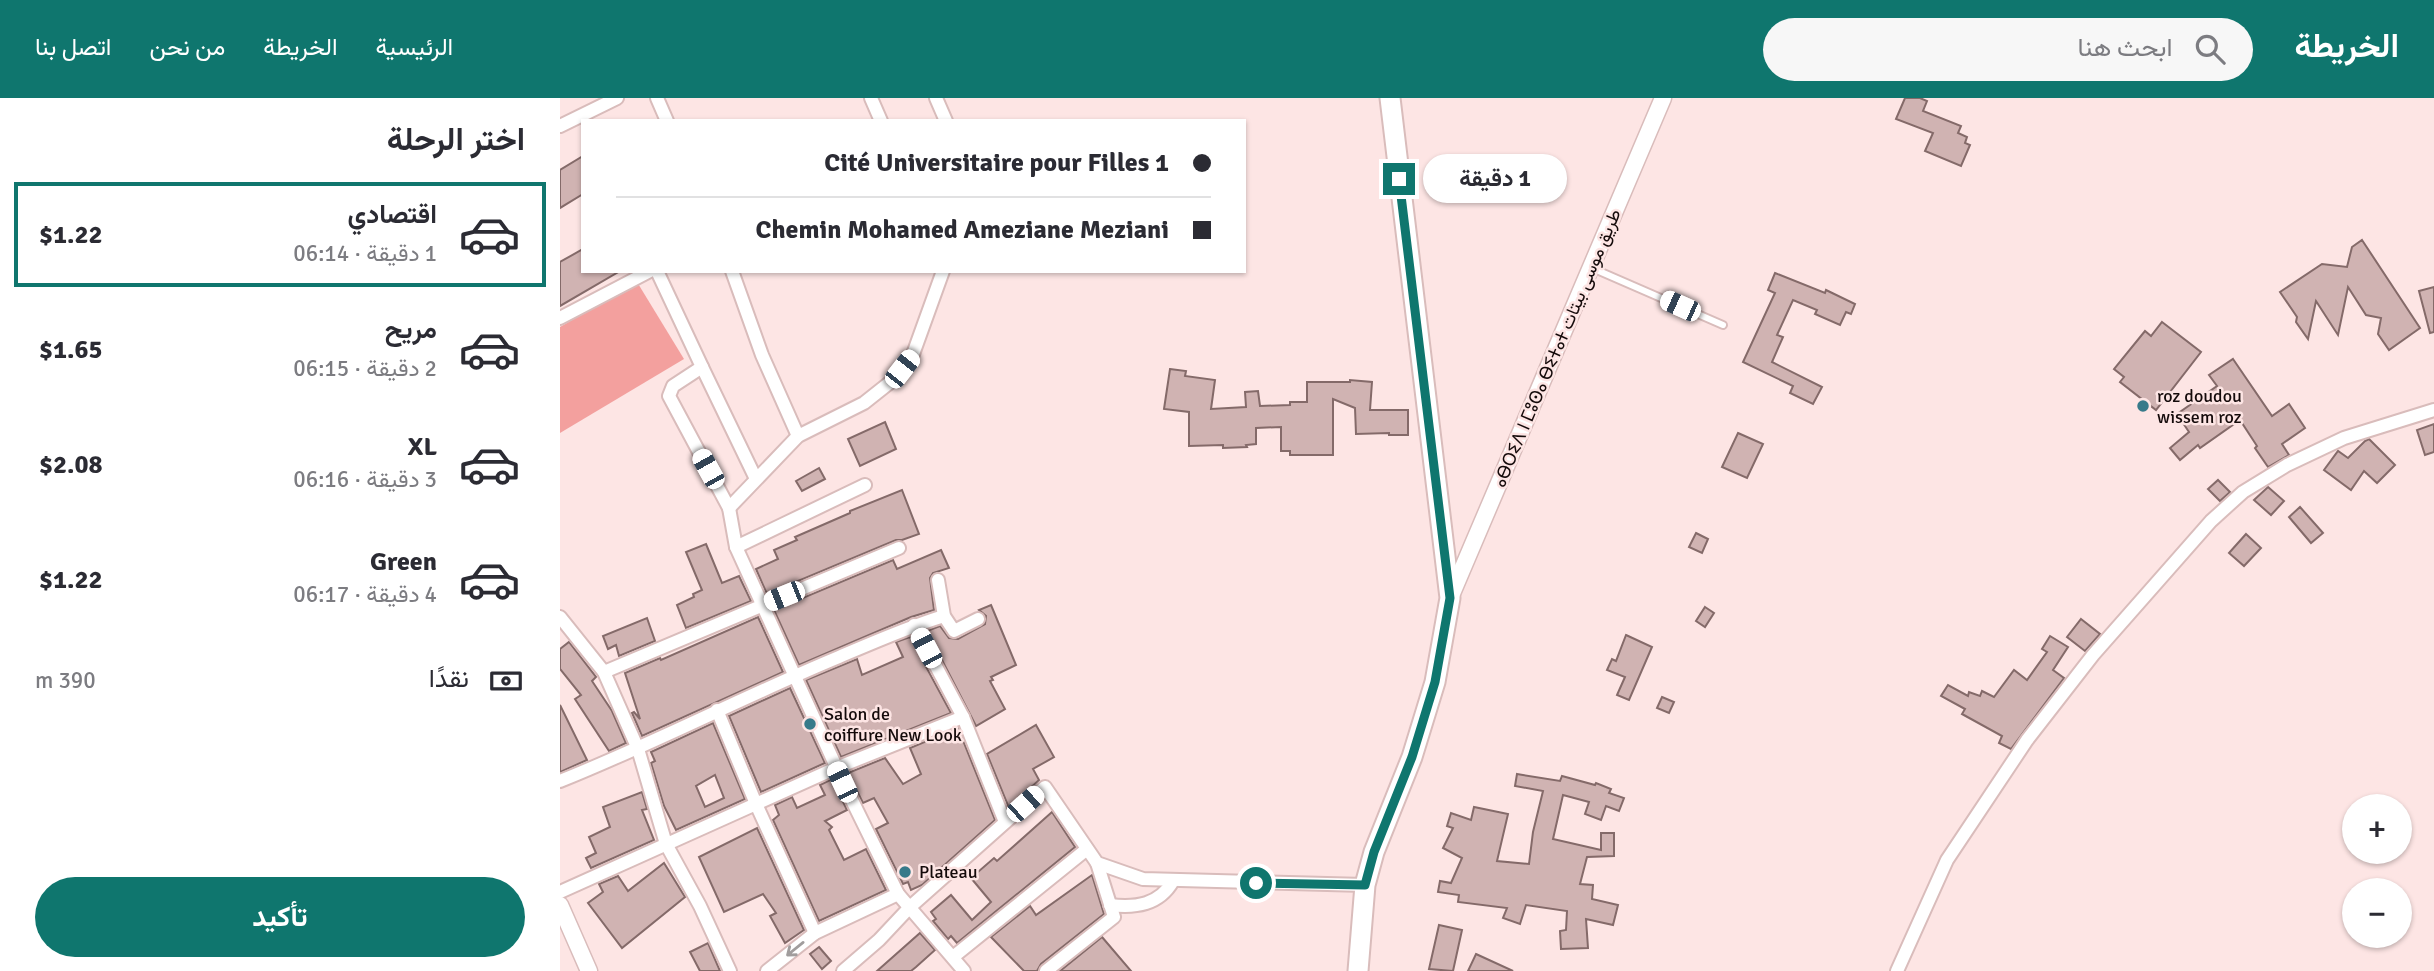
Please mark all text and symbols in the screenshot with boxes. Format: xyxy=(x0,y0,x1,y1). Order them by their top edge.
search box xyxy=(1763,18,2253,81)
text: الخريطة xyxy=(2295,26,2399,67)
icon: search xyxy=(2191,30,2229,68)
text: اتصل بنا xyxy=(35,32,111,62)
text: من نحن xyxy=(149,32,225,62)
text: الخريطة xyxy=(263,32,338,62)
text: الرئيسية xyxy=(376,32,453,62)
text: ابحث هنا xyxy=(2078,32,2173,64)
text: اختر الرحلة xyxy=(387,120,525,159)
text: Cité Universitaire pour Filles 1 xyxy=(824,147,1169,179)
callout: 1 دقيقة xyxy=(1424,154,1567,204)
route end xyxy=(1383,163,1415,195)
text: 1 دقيقة xyxy=(1459,164,1531,193)
text: اقتصادي xyxy=(348,199,437,231)
icon: car xyxy=(458,203,521,266)
street label: ⴰⴱⵔⵉⴷ ⵏ ⵎⵓⵙⴰ ⴱⵉⵜⴰⵜ طريق موسى بيتات xyxy=(1488,206,1626,490)
text: Chemin Mohamed Ameziane Meziani xyxy=(756,214,1169,246)
text: $1.22 xyxy=(39,219,103,251)
text: 1 دقيقة · 06:14 xyxy=(293,239,437,268)
car xyxy=(1657,288,1704,324)
text: مريح xyxy=(385,314,437,346)
icon: car xyxy=(458,318,521,381)
text: $1.65 xyxy=(39,334,103,366)
car xyxy=(881,346,924,392)
text: 2 دقيقة · 06:15 xyxy=(293,354,437,383)
place label: roz doudou wissem roz xyxy=(2157,385,2242,428)
marker: roz doudou wissem roz xyxy=(2135,398,2151,414)
text: XL xyxy=(407,431,437,463)
icon: car xyxy=(458,433,521,496)
car xyxy=(689,446,728,492)
text: $2.08 xyxy=(39,449,103,481)
text: 3 دقيقة · 06:16 xyxy=(293,465,437,494)
text: Green xyxy=(370,546,437,578)
icon: car xyxy=(458,548,521,611)
text: $1.22 xyxy=(39,564,103,596)
car xyxy=(761,578,808,614)
text: 4 دقيقة · 06:17 xyxy=(293,580,437,609)
car xyxy=(907,625,946,671)
icon: cash xyxy=(487,662,525,700)
text: نقدًا xyxy=(429,663,469,695)
text: 390 m xyxy=(35,666,96,695)
place label: Salon de coiffure New Look xyxy=(824,703,962,746)
marker: Salon de coiffure New Look xyxy=(802,716,818,732)
car xyxy=(824,759,861,805)
car xyxy=(1003,782,1048,826)
map controls xyxy=(2342,794,2412,948)
button: + xyxy=(2342,794,2412,864)
place label: Plateau xyxy=(919,861,978,883)
marker: Plateau xyxy=(897,864,913,880)
route start xyxy=(1240,867,1272,899)
button: تأكيد xyxy=(35,877,525,957)
button: − xyxy=(2342,878,2412,948)
one-way arrow xyxy=(786,941,804,957)

